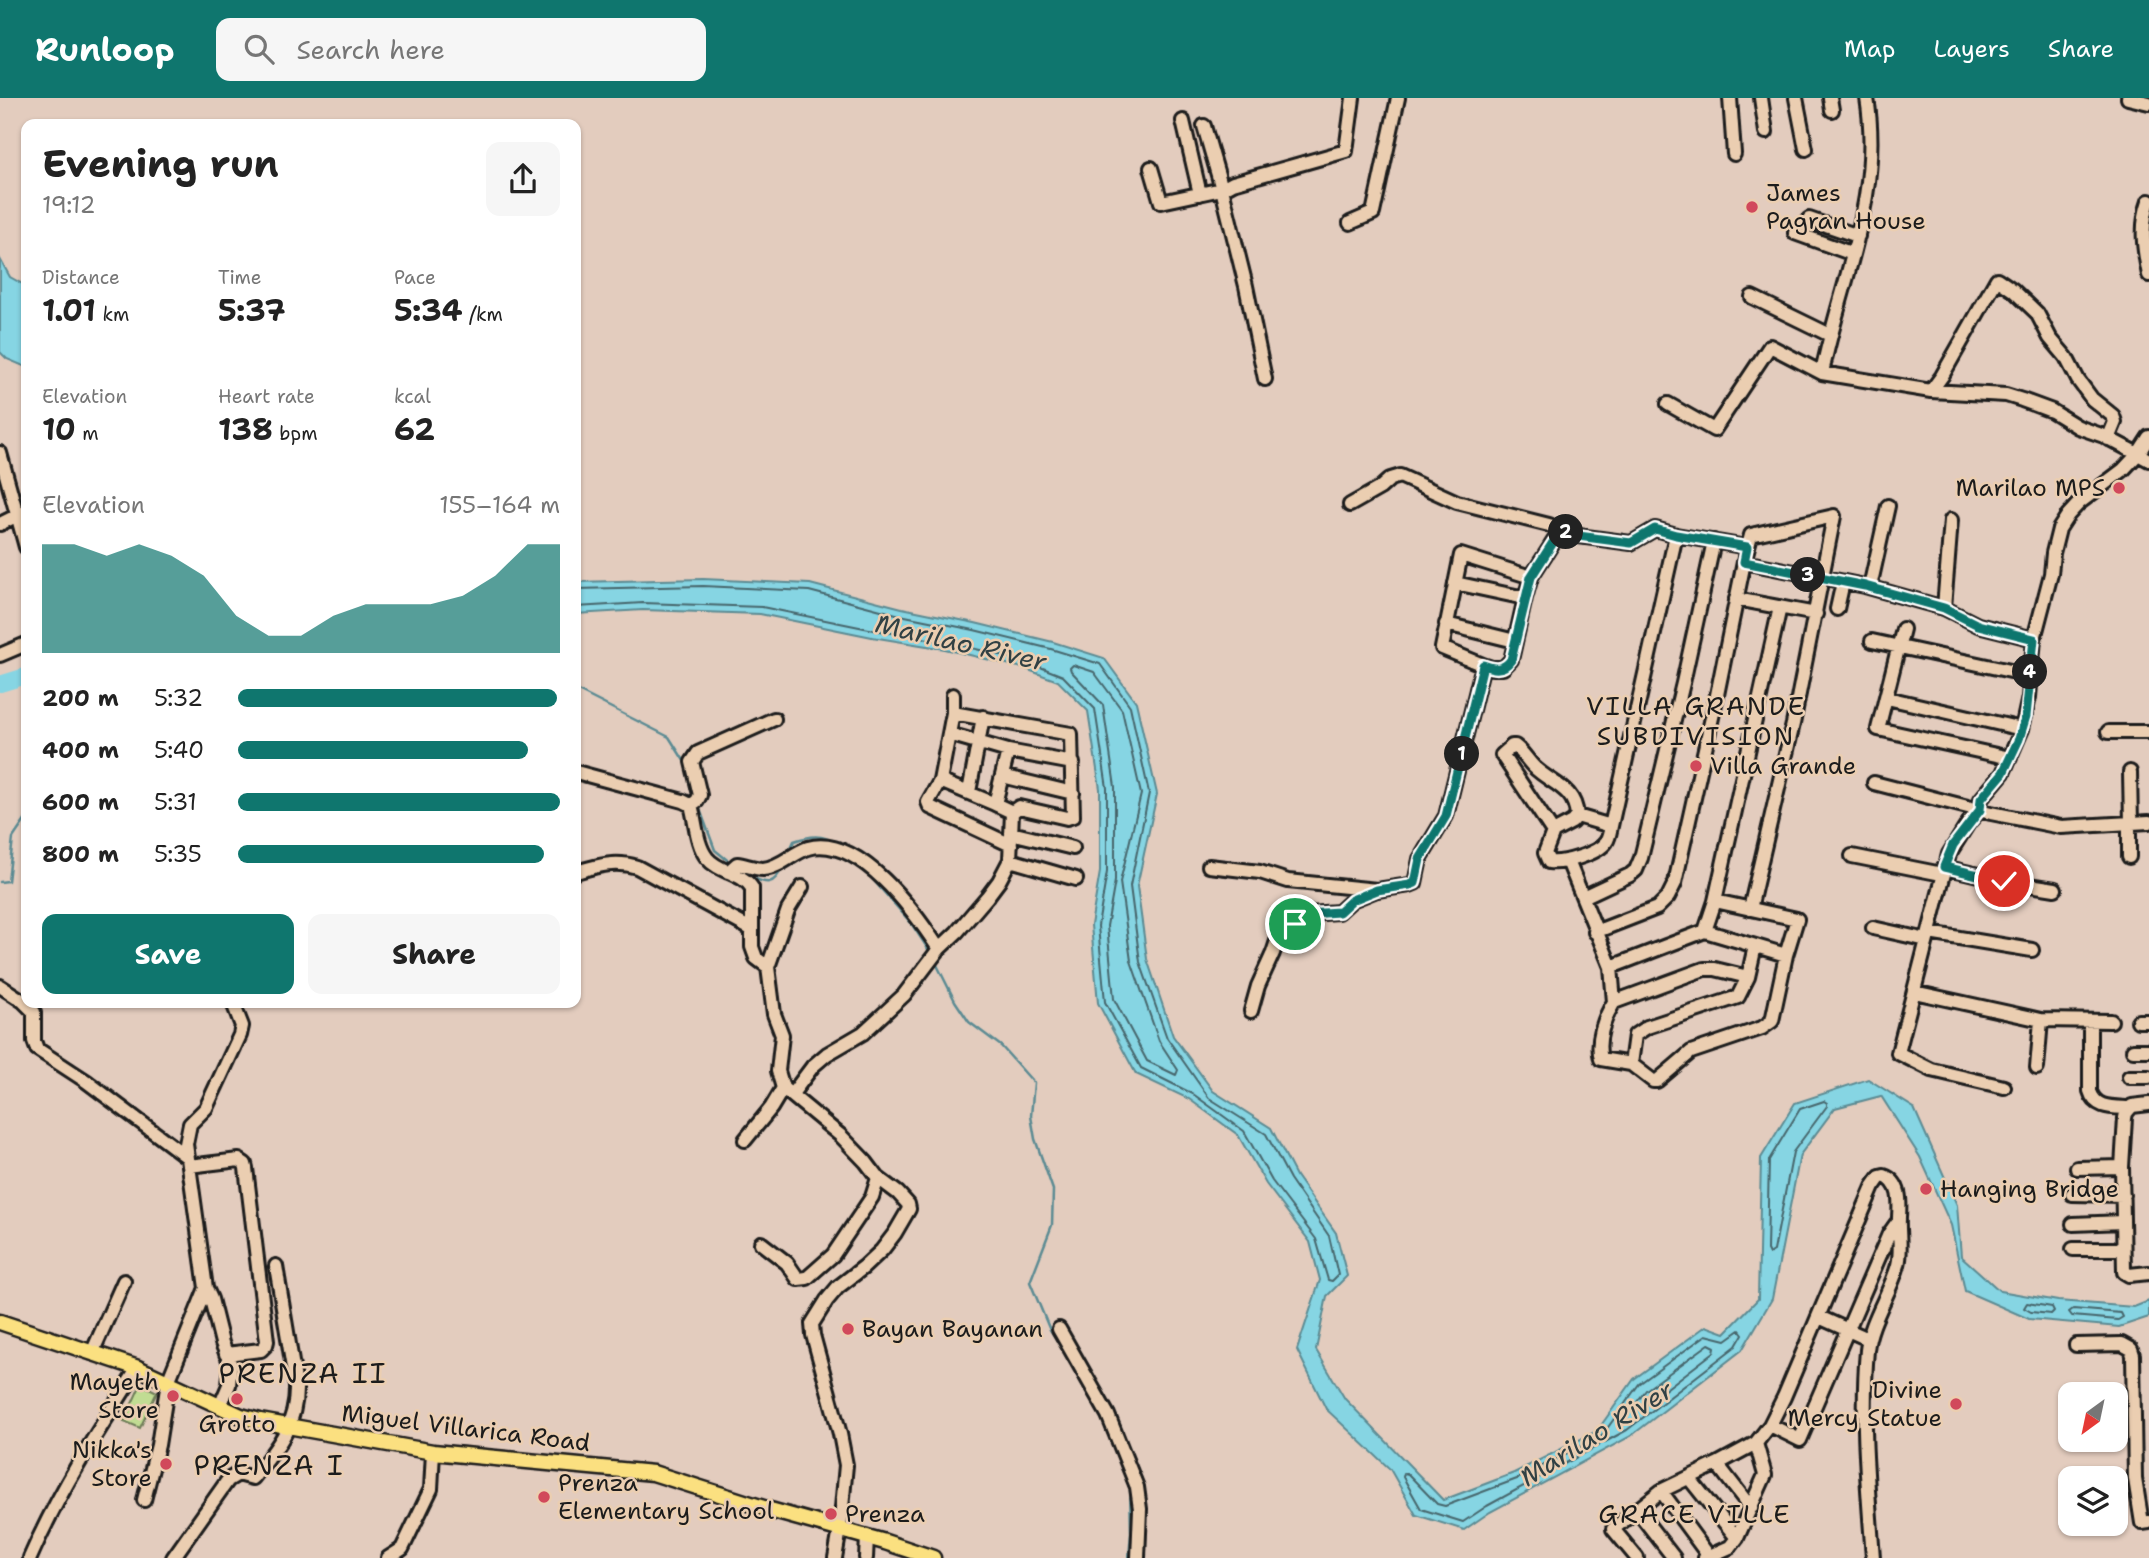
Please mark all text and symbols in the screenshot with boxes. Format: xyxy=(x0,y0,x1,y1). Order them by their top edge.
search box xyxy=(216,18,706,81)
text: Runloop xyxy=(35,27,174,72)
icon: search xyxy=(240,30,278,68)
text: Search here xyxy=(296,32,445,67)
text: Map xyxy=(1844,33,1895,65)
text: Layers xyxy=(1933,33,2010,65)
text: Share xyxy=(2048,33,2114,65)
text: Evening run xyxy=(42,138,279,189)
button: share xyxy=(486,142,560,216)
place label: James Pagran House xyxy=(1766,177,1926,237)
text: 19:12 xyxy=(42,190,96,220)
marker: James Pagran House xyxy=(1744,199,1760,215)
text: Distance xyxy=(42,265,120,290)
text: Time xyxy=(218,265,262,290)
text: Pace xyxy=(394,265,436,290)
text: 1.01 xyxy=(42,290,96,331)
text: 5:37 xyxy=(218,290,286,331)
text: 5:34 xyxy=(394,290,462,331)
text: km xyxy=(96,302,129,327)
text: /km xyxy=(462,302,503,327)
text: Elevation xyxy=(42,384,127,409)
text: Heart rate xyxy=(218,384,315,409)
text: kcal xyxy=(394,384,431,409)
text: 10 xyxy=(42,409,76,450)
text: 138 xyxy=(218,409,273,450)
text: 62 xyxy=(394,409,435,450)
text: m xyxy=(76,421,99,446)
text: bpm xyxy=(273,421,318,446)
place label: Marilao MPS xyxy=(1956,472,2105,504)
marker: Marilao MPS xyxy=(2111,480,2127,496)
text: Elevation xyxy=(42,490,145,520)
text: 155–164 m xyxy=(439,490,560,520)
pin: 2 xyxy=(1548,514,1584,550)
text: 2 xyxy=(1559,519,1572,544)
pin: 3 xyxy=(1790,558,1826,592)
text: 3 xyxy=(1801,562,1814,587)
water label: Marilao River xyxy=(872,605,1051,679)
pin: 4 xyxy=(2012,654,2048,690)
text: 4 xyxy=(2023,659,2036,684)
text: 200 m xyxy=(42,683,119,713)
text: 5:32 xyxy=(154,683,203,713)
district label: VILLA GRANDE SUBDIVISION xyxy=(1586,688,1806,753)
text: 400 m xyxy=(42,735,119,765)
text: 5:40 xyxy=(154,735,204,765)
pin: 1 xyxy=(1444,736,1480,772)
text: 1 xyxy=(1457,741,1466,766)
place label: Villa Grande xyxy=(1710,750,1856,782)
marker: Villa Grande xyxy=(1688,758,1704,774)
text: 600 m xyxy=(42,787,119,817)
text: 5:31 xyxy=(154,787,197,817)
text: 800 m xyxy=(42,839,119,869)
text: 5:35 xyxy=(154,839,202,869)
pin xyxy=(1974,851,2034,911)
icon: check xyxy=(1985,862,2023,900)
pin xyxy=(1265,894,1325,954)
icon: arrive xyxy=(1276,905,1314,943)
button: Save xyxy=(42,914,294,994)
button: Share xyxy=(308,914,560,994)
place label: Hanging Bridge xyxy=(1940,1173,2119,1205)
marker: Hanging Bridge xyxy=(1918,1181,1934,1197)
place label: Bayan Bayanan xyxy=(862,1313,1043,1345)
marker: Bayan Bayanan xyxy=(840,1321,856,1337)
district label: PRENZA II xyxy=(219,1354,388,1392)
place label: Mayeth Store xyxy=(69,1366,159,1426)
water label: Marilao River xyxy=(1513,1371,1680,1494)
place label: Divine Mercy Statue xyxy=(1788,1374,1942,1434)
north arrow xyxy=(2058,1382,2128,1452)
map controls xyxy=(2058,1382,2128,1536)
marker: Mayeth Store xyxy=(165,1388,181,1404)
marker: Grotto xyxy=(229,1391,245,1407)
marker: Divine Mercy Statue xyxy=(1948,1396,1964,1412)
street label: Miguel Villarica Road xyxy=(340,1397,592,1459)
place label: Grotto xyxy=(199,1408,275,1440)
place label: Nikka's Store xyxy=(72,1434,152,1494)
district label: PRENZA I xyxy=(193,1446,345,1484)
marker: Nikka's Store xyxy=(158,1456,174,1472)
button: layers xyxy=(2058,1466,2128,1536)
place label: Prenza Elementary School xyxy=(558,1467,775,1527)
marker: Prenza Elementary School xyxy=(536,1489,552,1505)
district label: GRACE VILLE xyxy=(1598,1496,1792,1531)
place label: Prenza xyxy=(845,1498,925,1530)
marker: Prenza xyxy=(823,1506,839,1522)

